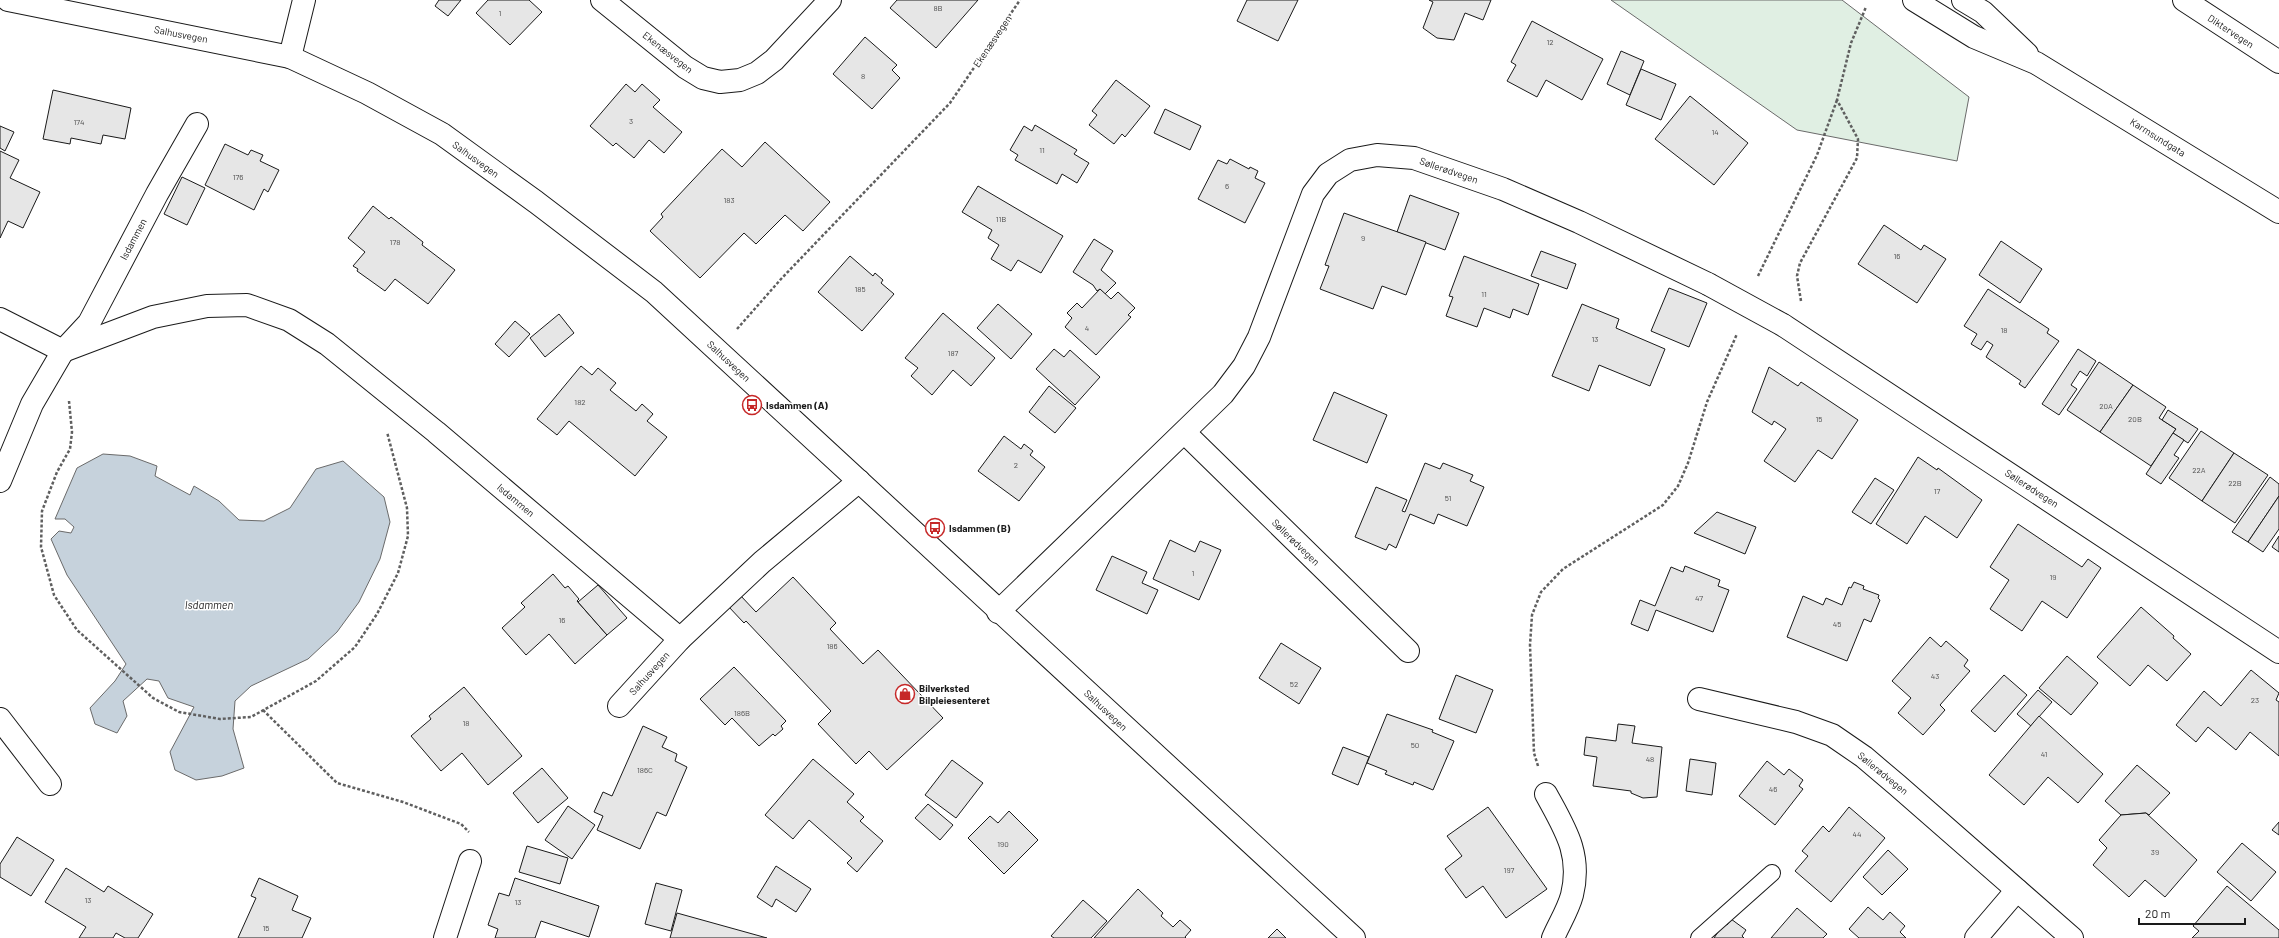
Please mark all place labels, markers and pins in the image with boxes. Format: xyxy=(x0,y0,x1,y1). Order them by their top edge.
bus stop icon: Isdammen (A) xyxy=(741,394,763,416)
place label: Isdammen (A) xyxy=(766,399,828,411)
bus stop icon: Isdammen (B) xyxy=(924,517,946,539)
place label: Isdammen (B) xyxy=(949,522,1011,534)
place label: Bilverksted Bilpleiesenteret xyxy=(919,682,990,706)
shop icon: Bilverksted Bilpleiesenteret xyxy=(894,683,916,705)

